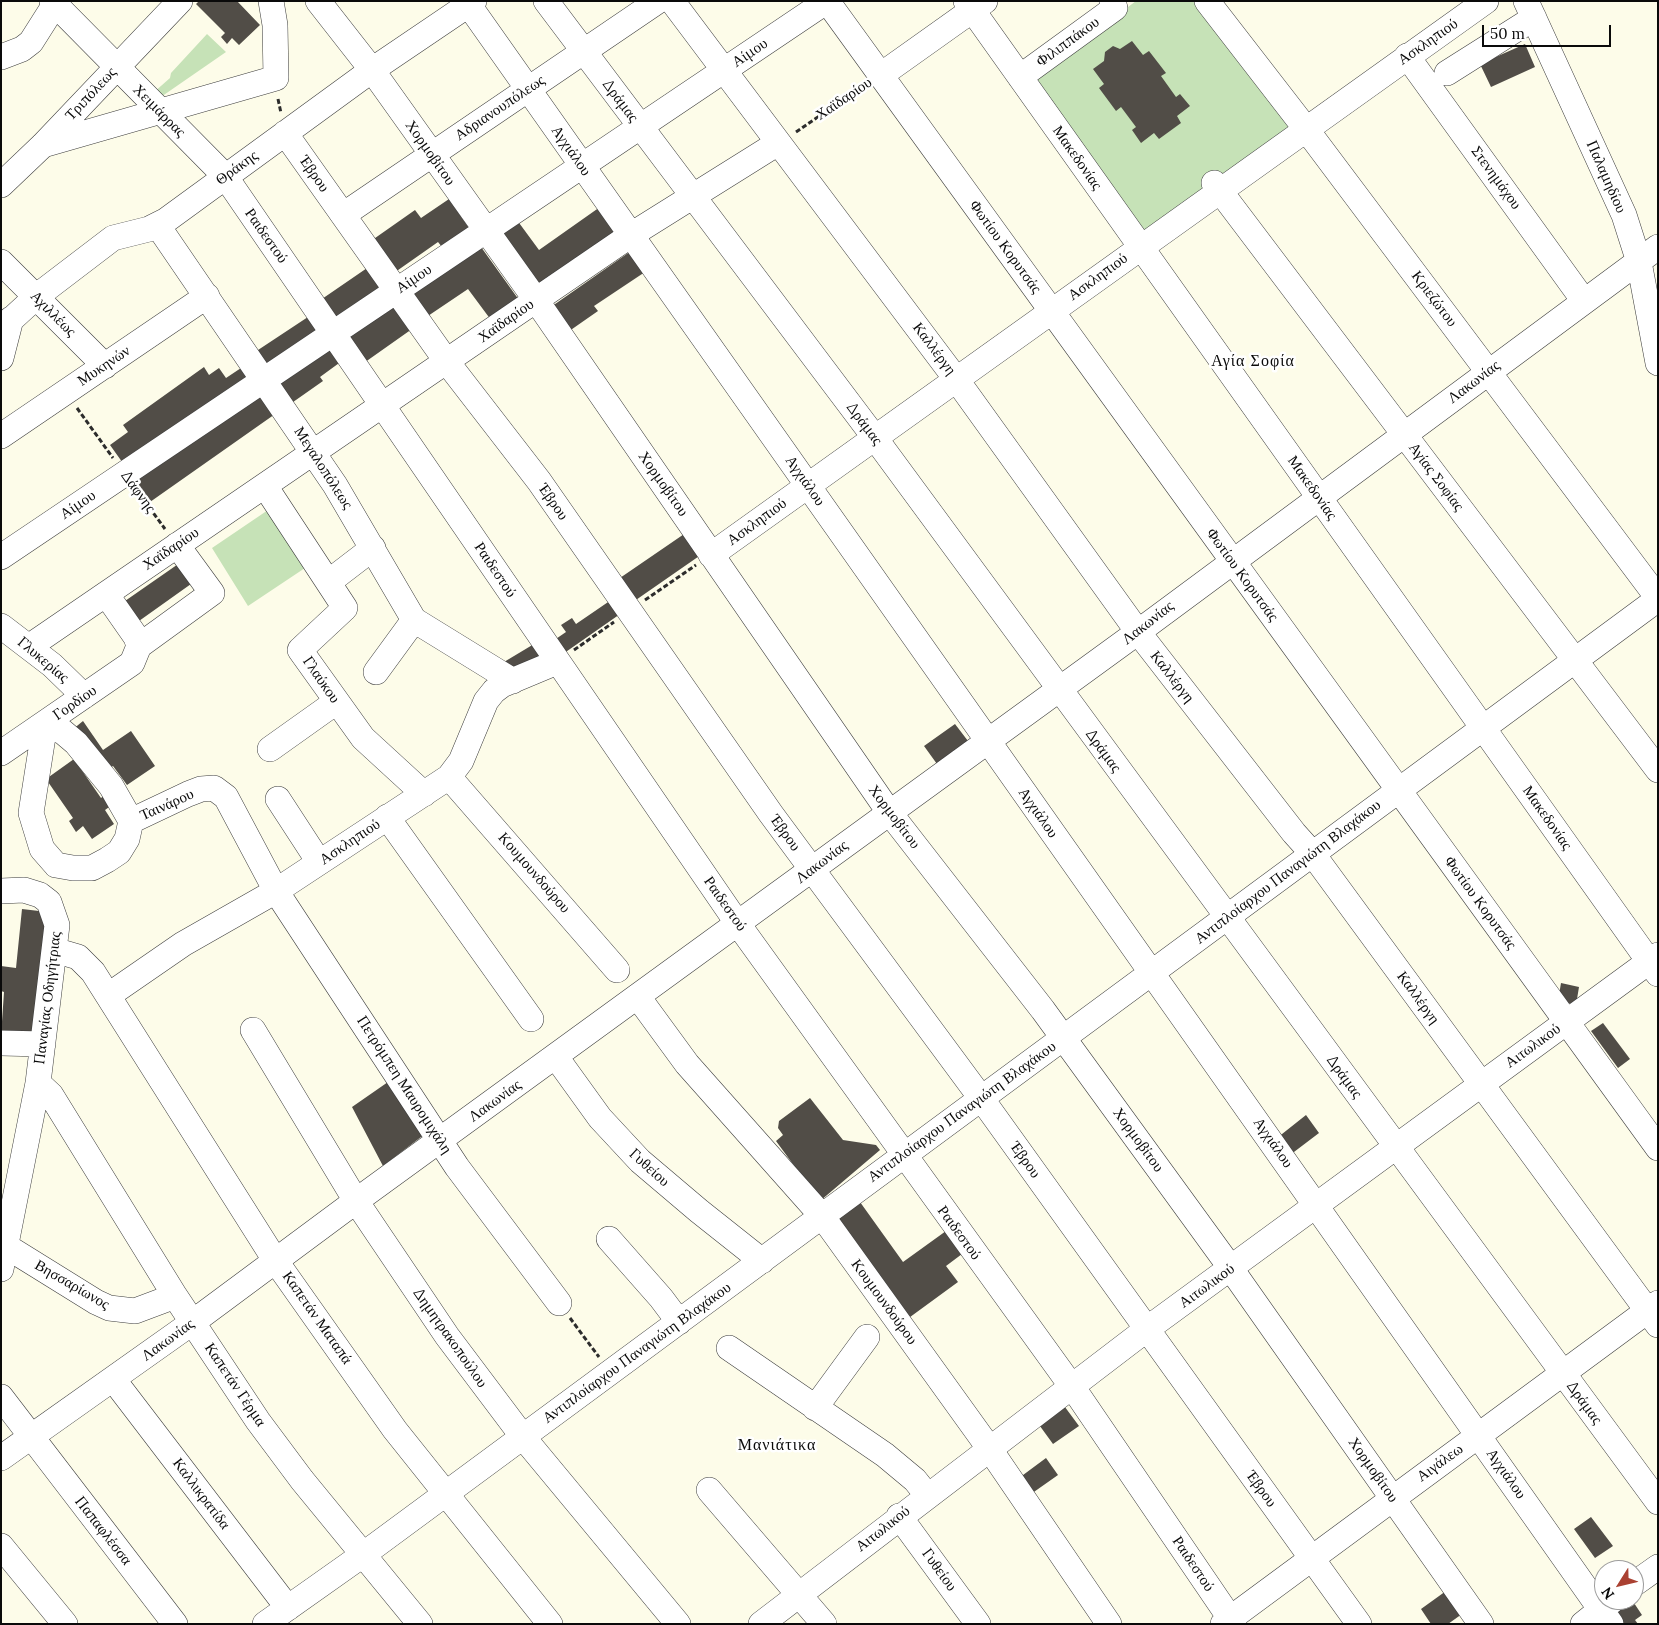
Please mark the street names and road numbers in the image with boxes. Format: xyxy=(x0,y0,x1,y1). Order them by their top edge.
street label: Φιλιππάκου xyxy=(1033,13,1103,71)
street label: Ασκληπιού xyxy=(1395,15,1461,69)
street label: Αίμου xyxy=(729,35,771,71)
street label: Τριπόλεως xyxy=(62,64,120,124)
street label: Αδριανουπόλεως xyxy=(452,71,548,145)
street label: Χαϊδαρίου xyxy=(812,74,876,124)
street label: Δράμας xyxy=(598,76,642,126)
street label: Χειμάρρας xyxy=(129,81,189,141)
street label: Χορμοβίτου xyxy=(401,117,459,189)
street label: Αγχιάλου xyxy=(547,122,595,180)
street label: Μακεδονίας xyxy=(1048,122,1106,194)
street label: Παλαμηδίου xyxy=(1582,138,1630,216)
street label: Στενημάχου xyxy=(1467,143,1525,213)
street label: Θράκης xyxy=(212,147,262,189)
street label: Έβρου xyxy=(295,152,333,196)
street label: Φωτίου Κορυτσάς xyxy=(965,197,1045,297)
street label: Ραιδεστού xyxy=(241,205,291,267)
street label: Ασκληπιού xyxy=(1065,249,1131,305)
street label: Αίμου xyxy=(393,261,435,297)
street label: Κριεζώτου xyxy=(1407,268,1461,330)
street label: Αχιλλέως xyxy=(26,287,80,341)
street label: Χαϊδαρίου xyxy=(475,295,537,347)
street label: Καλλέργη xyxy=(908,319,960,379)
street label: Μυκηνών xyxy=(74,342,134,390)
street label: Λακωνίας xyxy=(1444,357,1504,407)
street label: Δράμας xyxy=(842,399,886,449)
street label: Μεγαλοπόλεως xyxy=(290,423,356,513)
street label: Αγίας Σοφίας xyxy=(1404,439,1468,515)
street label: Χορμοβίτου xyxy=(634,448,692,520)
street label: Αγχιάλου xyxy=(781,452,829,510)
street label: Μακεδονίας xyxy=(1283,452,1341,524)
street label: Δάφνης xyxy=(117,467,159,517)
street label: Έβρου xyxy=(534,480,572,524)
street label: Αίμου xyxy=(57,487,99,523)
street label: Ασκληπιού xyxy=(724,494,790,550)
street label: Χαϊδαρίου xyxy=(139,524,203,574)
street label: Φωτίου Κορυτσάς xyxy=(1202,525,1282,625)
street label: Ραιδεστού xyxy=(470,539,520,601)
street label: Λακωνίας xyxy=(1119,597,1177,649)
street label: Γλυκερίας xyxy=(14,633,72,687)
street label: Καλλέργη xyxy=(1146,647,1198,707)
street label: Γλαύκου xyxy=(298,653,344,707)
street label: Γορδίου xyxy=(50,682,100,724)
street label: Δράμας xyxy=(1081,726,1125,776)
street label: Χορμοβίτου xyxy=(864,782,924,852)
street label: Μακεδονίας xyxy=(1518,782,1576,854)
street label: Αγχιάλου xyxy=(1014,784,1062,842)
street label: Ταινάρου xyxy=(137,785,197,825)
street label: Αντιπλοίαρχου Παναγιώτη Βλαχάκου xyxy=(1191,796,1385,948)
street label: Έβρου xyxy=(766,811,804,855)
street label: Ασκληπιού xyxy=(316,815,384,869)
street label: Κουμουνδούρου xyxy=(494,829,574,917)
street label: Λακωνίας xyxy=(792,837,852,887)
street label: Φωτίου Κορυτσάς xyxy=(1440,853,1520,953)
street label: Ραιδεστού xyxy=(700,873,750,935)
street label: Παναγίας Οδηγήτριας xyxy=(31,930,65,1066)
street label: Καλλέργη xyxy=(1393,968,1443,1028)
street label: Πετρόμπεη Μαυρομιχάλη xyxy=(353,1013,455,1157)
street label: Αιτωλικού xyxy=(1502,1020,1564,1072)
street label: Αντιπλοίαρχου Παναγιώτη Βλαχάκου xyxy=(864,1038,1060,1186)
street label: Δράμας xyxy=(1322,1052,1366,1102)
street label: Λακωνίας xyxy=(465,1076,525,1126)
street label: Χορμοβίτου xyxy=(1109,1104,1167,1176)
street label: Αγχιάλου xyxy=(1249,1114,1297,1172)
street label: Έβρου xyxy=(1006,1138,1044,1182)
street label: Γυθείου xyxy=(625,1145,673,1191)
street label: Ραιδεστού xyxy=(933,1202,985,1264)
street label: Βησσαρίωνος xyxy=(31,1256,113,1314)
street label: Κουμουνδούρου xyxy=(847,1256,921,1348)
street label: Αιτωλικού xyxy=(1176,1260,1238,1312)
street label: Καπετάν Ματαπά xyxy=(278,1268,356,1368)
street label: Αντιπλοίαρχου Παναγιώτη Βλαχάκου xyxy=(539,1279,735,1427)
street label: Δημητρακοπούλου xyxy=(409,1285,491,1391)
street label: Λακωνίας xyxy=(138,1315,198,1365)
street label: Καπετάν Γέρμα xyxy=(200,1340,270,1430)
street label: Δράμας xyxy=(1562,1378,1606,1428)
street label: Χορμοβίτου xyxy=(1344,1434,1402,1506)
street label: Αιγάλεω xyxy=(1413,1440,1467,1486)
street label: Αγχιάλου xyxy=(1482,1445,1530,1503)
street label: Καλλικρατίδα xyxy=(168,1455,234,1533)
street label: Έβρου xyxy=(1242,1467,1280,1511)
street label: Παπαφλέσσα xyxy=(71,1493,135,1569)
street label: Αιτωλικού xyxy=(852,1502,914,1556)
street label: Ραιδεστού xyxy=(1168,1533,1218,1595)
street label: Γυθείου xyxy=(918,1545,960,1595)

